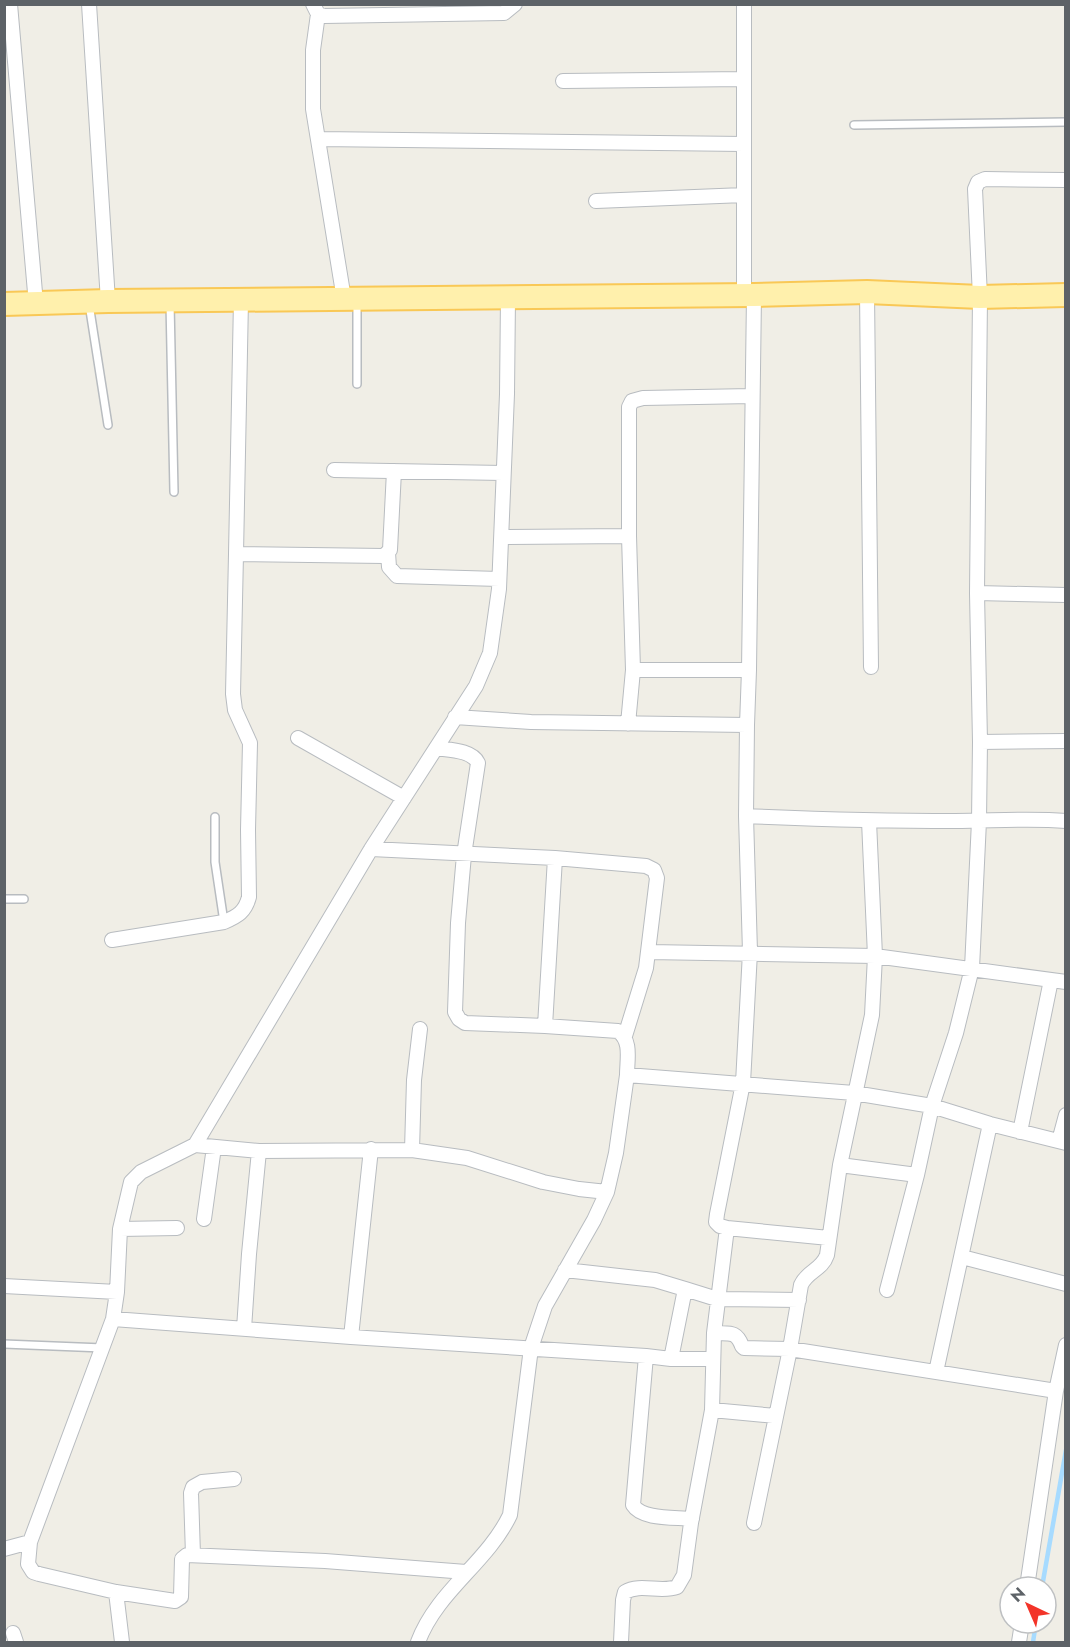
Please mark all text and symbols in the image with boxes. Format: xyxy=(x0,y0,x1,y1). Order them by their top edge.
north arrow xyxy=(998,1575,1058,1635)
text: N xyxy=(1005,1582,1030,1607)

